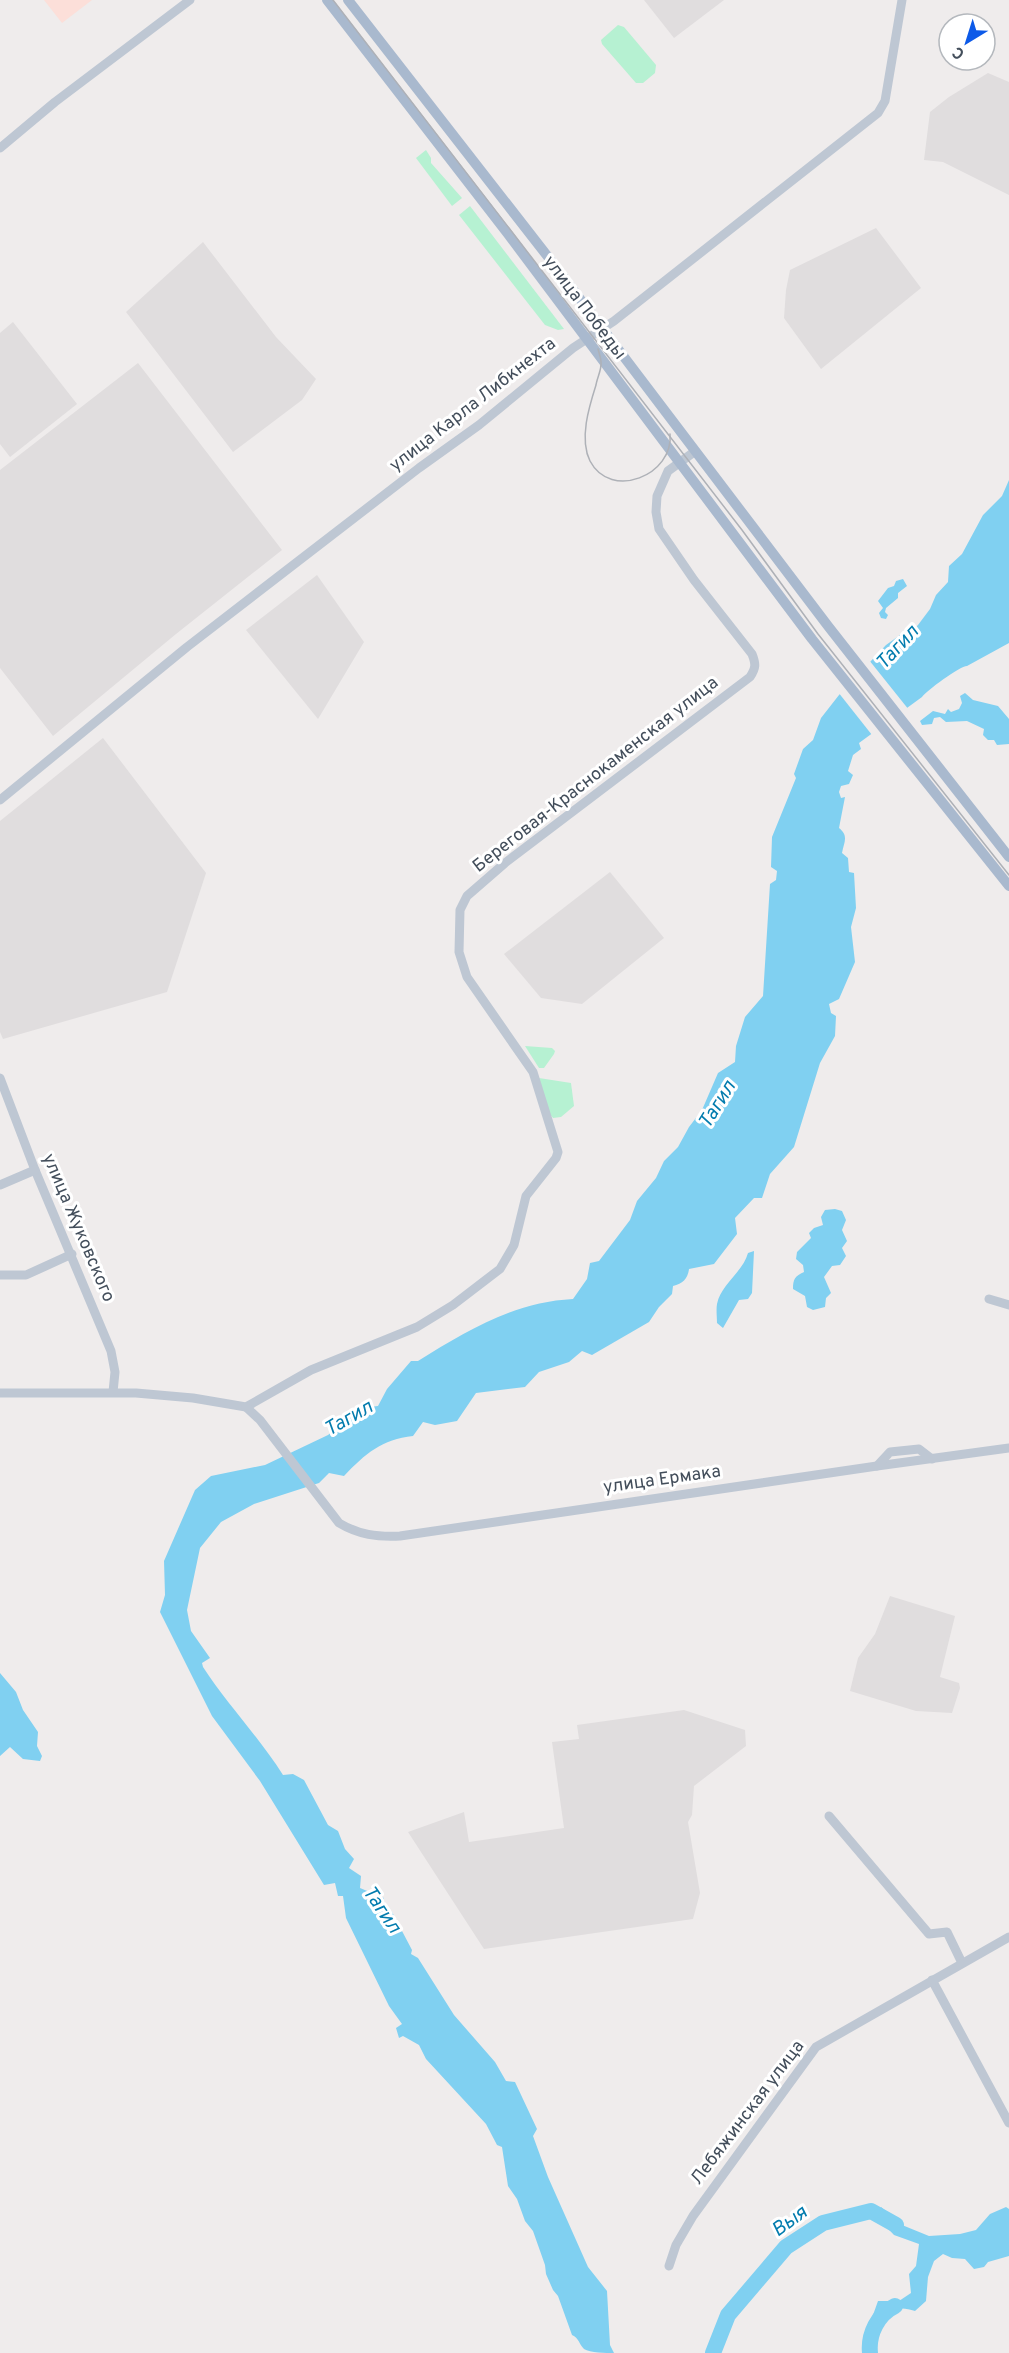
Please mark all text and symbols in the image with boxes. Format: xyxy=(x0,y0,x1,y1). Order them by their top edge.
north arrow xyxy=(937,12,997,72)
text: С xyxy=(949,41,969,63)
street label: улица Победы xyxy=(537,251,631,365)
street label: улица Карла Либкнехта xyxy=(385,333,561,477)
water label: Тагил xyxy=(871,620,926,676)
street label: Береговая-Краснокаменская улица xyxy=(468,672,724,878)
water label: Тагил xyxy=(693,1076,743,1134)
street label: улица Жуковского xyxy=(36,1150,120,1306)
water label: Тагил xyxy=(320,1395,378,1443)
street label: улица Ермака xyxy=(602,1460,722,1500)
water label: Тагил xyxy=(356,1881,407,1939)
street label: Лебяжинская улица xyxy=(686,2036,810,2190)
water label: Выя xyxy=(767,2200,814,2244)

